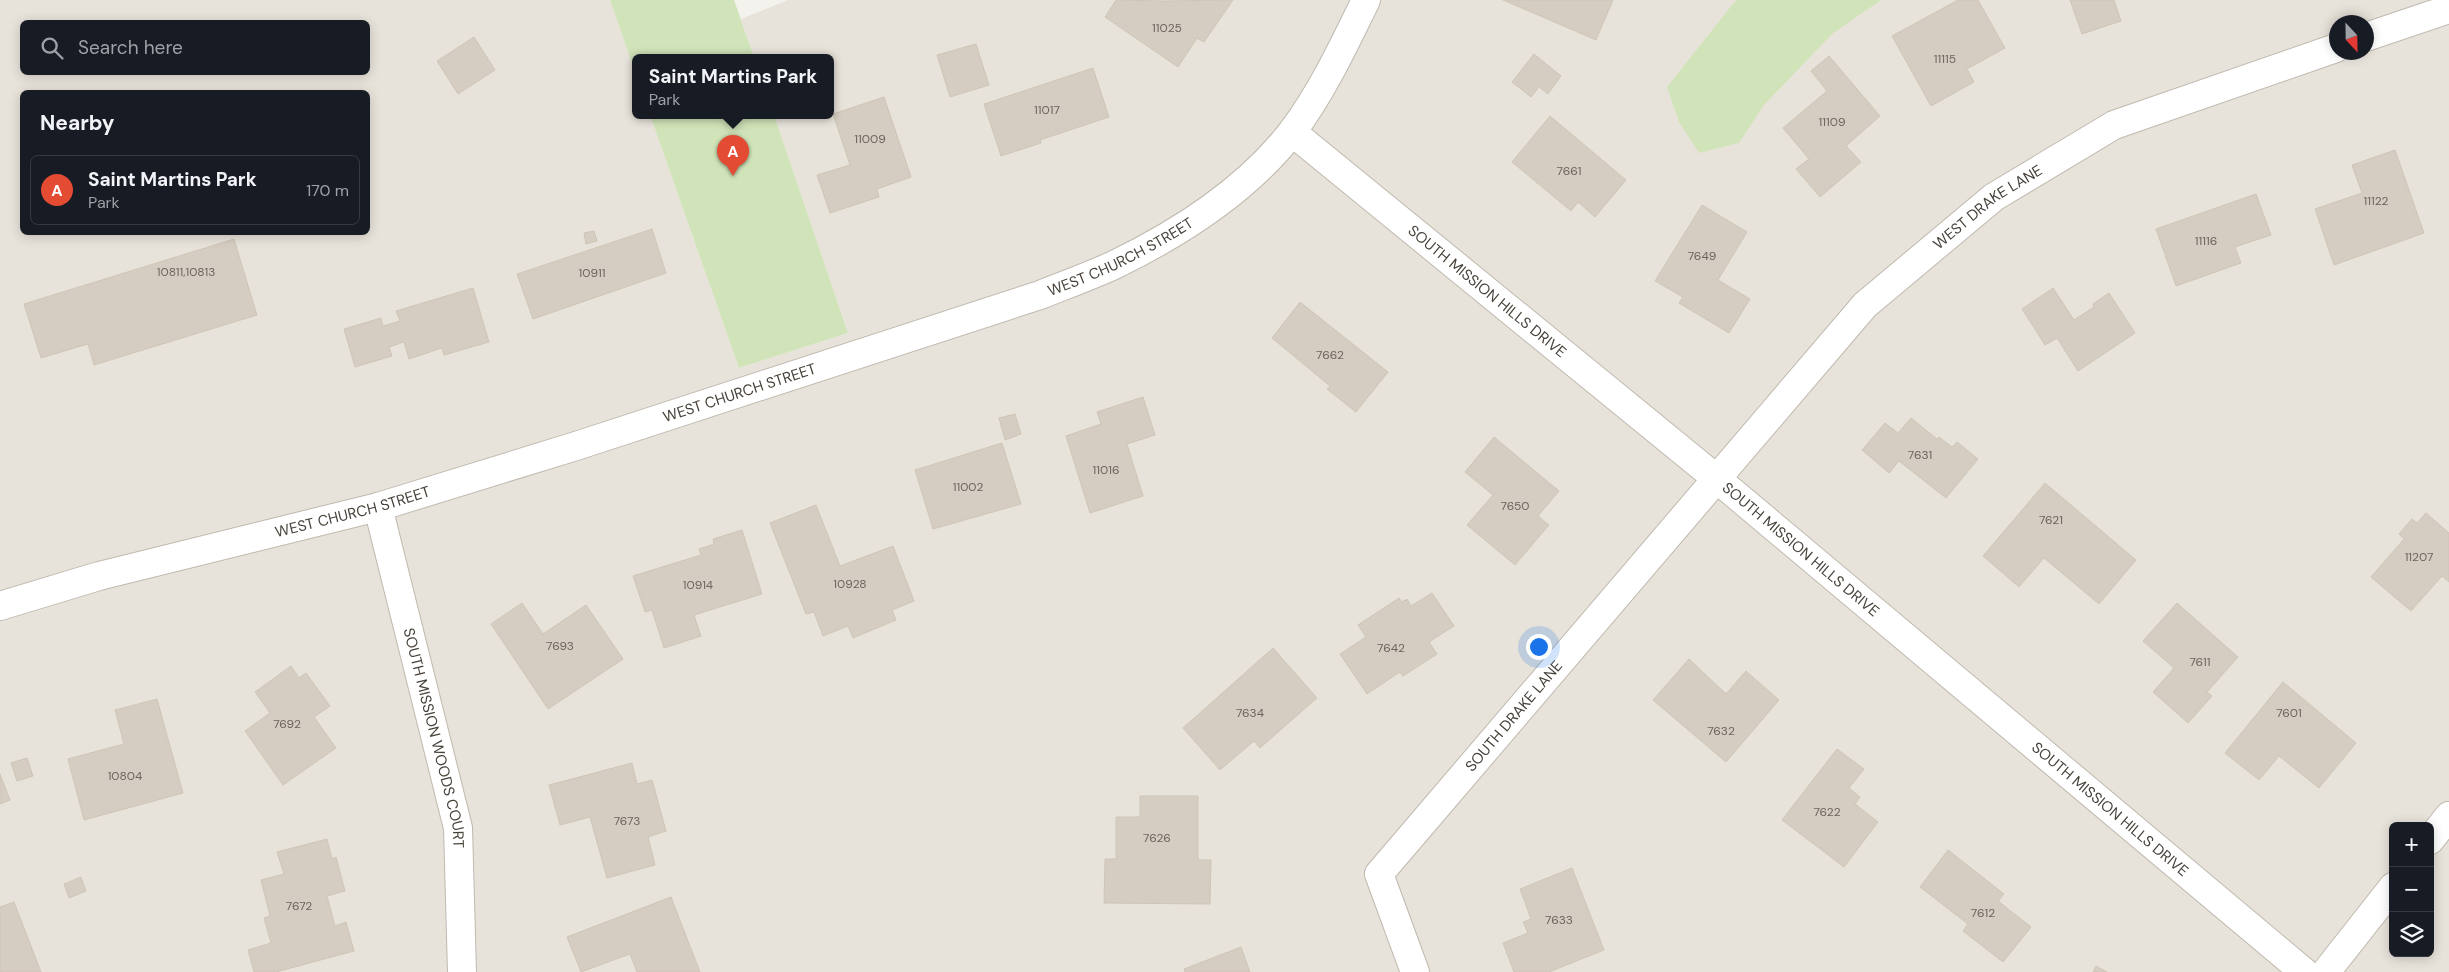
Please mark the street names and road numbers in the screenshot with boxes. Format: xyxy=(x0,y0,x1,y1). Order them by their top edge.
street label: WEST DRAKE LANE xyxy=(1929,160,2046,254)
street label: WEST CHURCH STREET xyxy=(1045,213,1197,301)
street label: SOUTH MISSION HILLS DRIVE xyxy=(1404,221,1571,362)
street label: WEST CHURCH STREET xyxy=(660,359,819,427)
street label: SOUTH MISSION HILLS DRIVE xyxy=(1718,478,1883,621)
street label: WEST CHURCH STREET xyxy=(273,482,433,542)
street label: SOUTH MISSION WOODS COURT xyxy=(399,626,469,848)
street label: SOUTH DRAKE LANE xyxy=(1461,656,1567,776)
street label: SOUTH MISSION HILLS DRIVE xyxy=(2027,738,2193,881)

